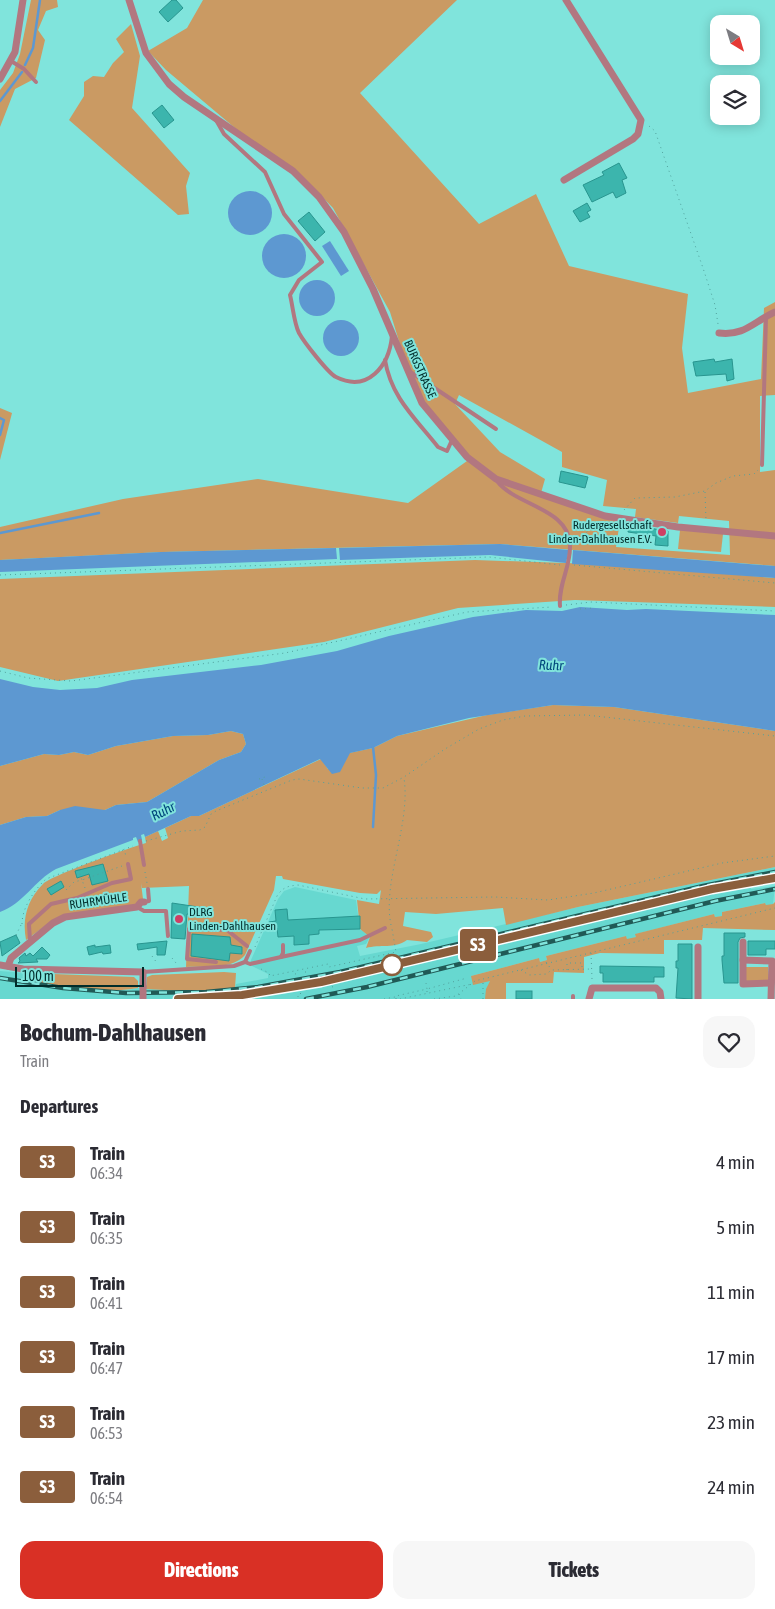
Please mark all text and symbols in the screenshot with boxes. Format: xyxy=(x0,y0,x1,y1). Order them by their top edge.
north arrow xyxy=(710,15,760,65)
map controls xyxy=(710,15,760,125)
button: layers xyxy=(710,75,760,125)
street label: BURGSTRASSE xyxy=(401,338,439,400)
place label: Rudergesellschaft Linden-Dahlhausen E.V. xyxy=(548,518,653,546)
marker: Rudergesellschaft Linden-Dahlhausen E.V. xyxy=(656,526,668,538)
water label: Ruhr xyxy=(538,657,564,673)
water label: Ruhr xyxy=(148,798,178,824)
street label: RUHRMÜHLE xyxy=(68,890,128,912)
place label: DLRG Linden-Dahlhausen xyxy=(189,905,276,933)
marker: DLRG Linden-Dahlhausen xyxy=(173,913,185,925)
line badge: S3 xyxy=(456,929,500,961)
text: S3 xyxy=(470,934,486,955)
unlabelled marker xyxy=(381,954,403,976)
scale bar xyxy=(15,964,144,987)
text: 100 m xyxy=(22,968,54,984)
button: heart xyxy=(703,1016,755,1068)
text: Bochum-Dahlhausen xyxy=(20,1019,206,1046)
text: Train xyxy=(20,1052,49,1070)
text: Departures xyxy=(20,1095,98,1117)
text: Train xyxy=(90,1142,125,1164)
text: S3 xyxy=(39,1151,56,1172)
text: 4 min xyxy=(716,1151,755,1173)
text: 06:34 xyxy=(90,1164,123,1182)
text: Train xyxy=(90,1207,125,1229)
text: S3 xyxy=(39,1216,56,1237)
text: 5 min xyxy=(716,1216,755,1238)
text: 06:35 xyxy=(90,1229,123,1247)
text: Train xyxy=(90,1272,125,1294)
text: S3 xyxy=(39,1281,56,1302)
text: 11 min xyxy=(707,1281,755,1303)
text: 06:41 xyxy=(90,1294,123,1312)
text: Train xyxy=(90,1337,125,1359)
text: S3 xyxy=(39,1346,56,1367)
text: 17 min xyxy=(707,1346,755,1368)
text: 06:47 xyxy=(90,1359,123,1377)
text: Train xyxy=(90,1402,125,1424)
text: S3 xyxy=(39,1411,56,1432)
text: 23 min xyxy=(707,1411,755,1433)
text: 06:53 xyxy=(90,1424,123,1442)
text: Train xyxy=(90,1467,125,1489)
text: S3 xyxy=(39,1476,56,1497)
text: 24 min xyxy=(707,1476,755,1498)
text: 06:54 xyxy=(90,1489,123,1507)
button: Directions xyxy=(20,1541,383,1599)
button: Tickets xyxy=(393,1541,755,1599)

